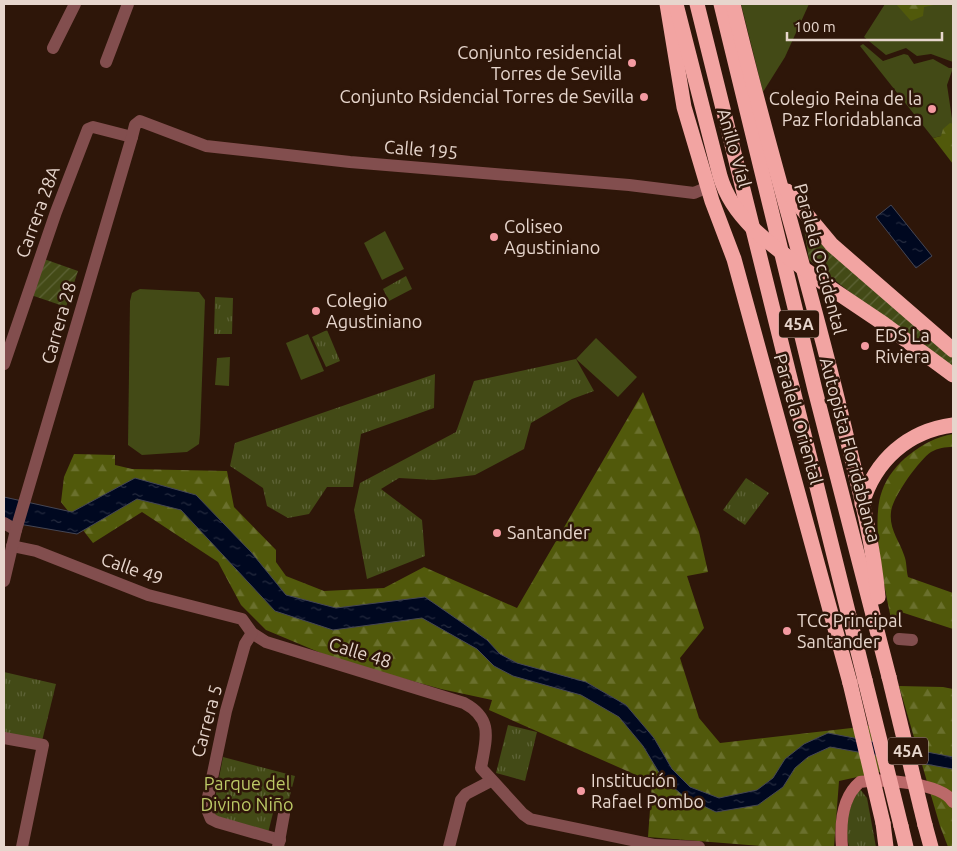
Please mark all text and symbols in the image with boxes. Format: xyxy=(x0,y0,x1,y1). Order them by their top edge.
scale bar xyxy=(787,10,942,42)
text: 100 m xyxy=(794,18,836,35)
place label: Conjunto residencial Torres de Sevilla xyxy=(457,42,622,83)
marker: Conjunto residencial Torres de Sevilla xyxy=(626,57,638,69)
place label: Conjunto Rsidencial Torres de Sevilla xyxy=(340,86,634,106)
place label: Colegio Reina de la Paz Floridablanca xyxy=(769,88,922,129)
marker: Conjunto Rsidencial Torres de Sevilla xyxy=(638,91,650,103)
marker: Colegio Reina de la Paz Floridablanca xyxy=(926,103,938,115)
street label: Anillo Víal xyxy=(714,106,756,190)
street label: Calle 195 xyxy=(383,136,459,162)
street label: Carrera 28A xyxy=(11,163,63,260)
street label: Paralela Occidental xyxy=(791,181,851,337)
place label: Coliseo Agustiniano xyxy=(504,216,600,257)
marker: Coliseo Agustiniano xyxy=(488,231,500,243)
street label: Carrera 28 xyxy=(37,279,79,366)
place label: Colegio Agustiniano xyxy=(326,290,422,331)
marker: Colegio Agustiniano xyxy=(310,305,322,317)
road number: 45A xyxy=(779,310,819,338)
place label: EDS La Riviera xyxy=(875,325,930,366)
marker: EDS La Riviera xyxy=(859,340,871,352)
street label: Paralela Oriental xyxy=(771,351,827,487)
street label: Autopista Floridablanca xyxy=(817,355,885,544)
place label: Santander xyxy=(507,522,590,542)
marker: Santander xyxy=(491,527,503,539)
street label: Calle 49 xyxy=(99,548,166,588)
place label: TCC Principal Santander xyxy=(797,610,902,651)
marker: TCC Principal Santander xyxy=(781,625,793,637)
street label: Calle 48 xyxy=(327,633,394,671)
street label: Carrera 5 xyxy=(187,682,225,759)
road number: 45A xyxy=(888,738,928,764)
place label: Institución Rafael Pombo xyxy=(591,770,704,811)
park label: Parque del Divino Niño xyxy=(200,773,294,814)
marker: Institución Rafael Pombo xyxy=(575,785,587,797)

